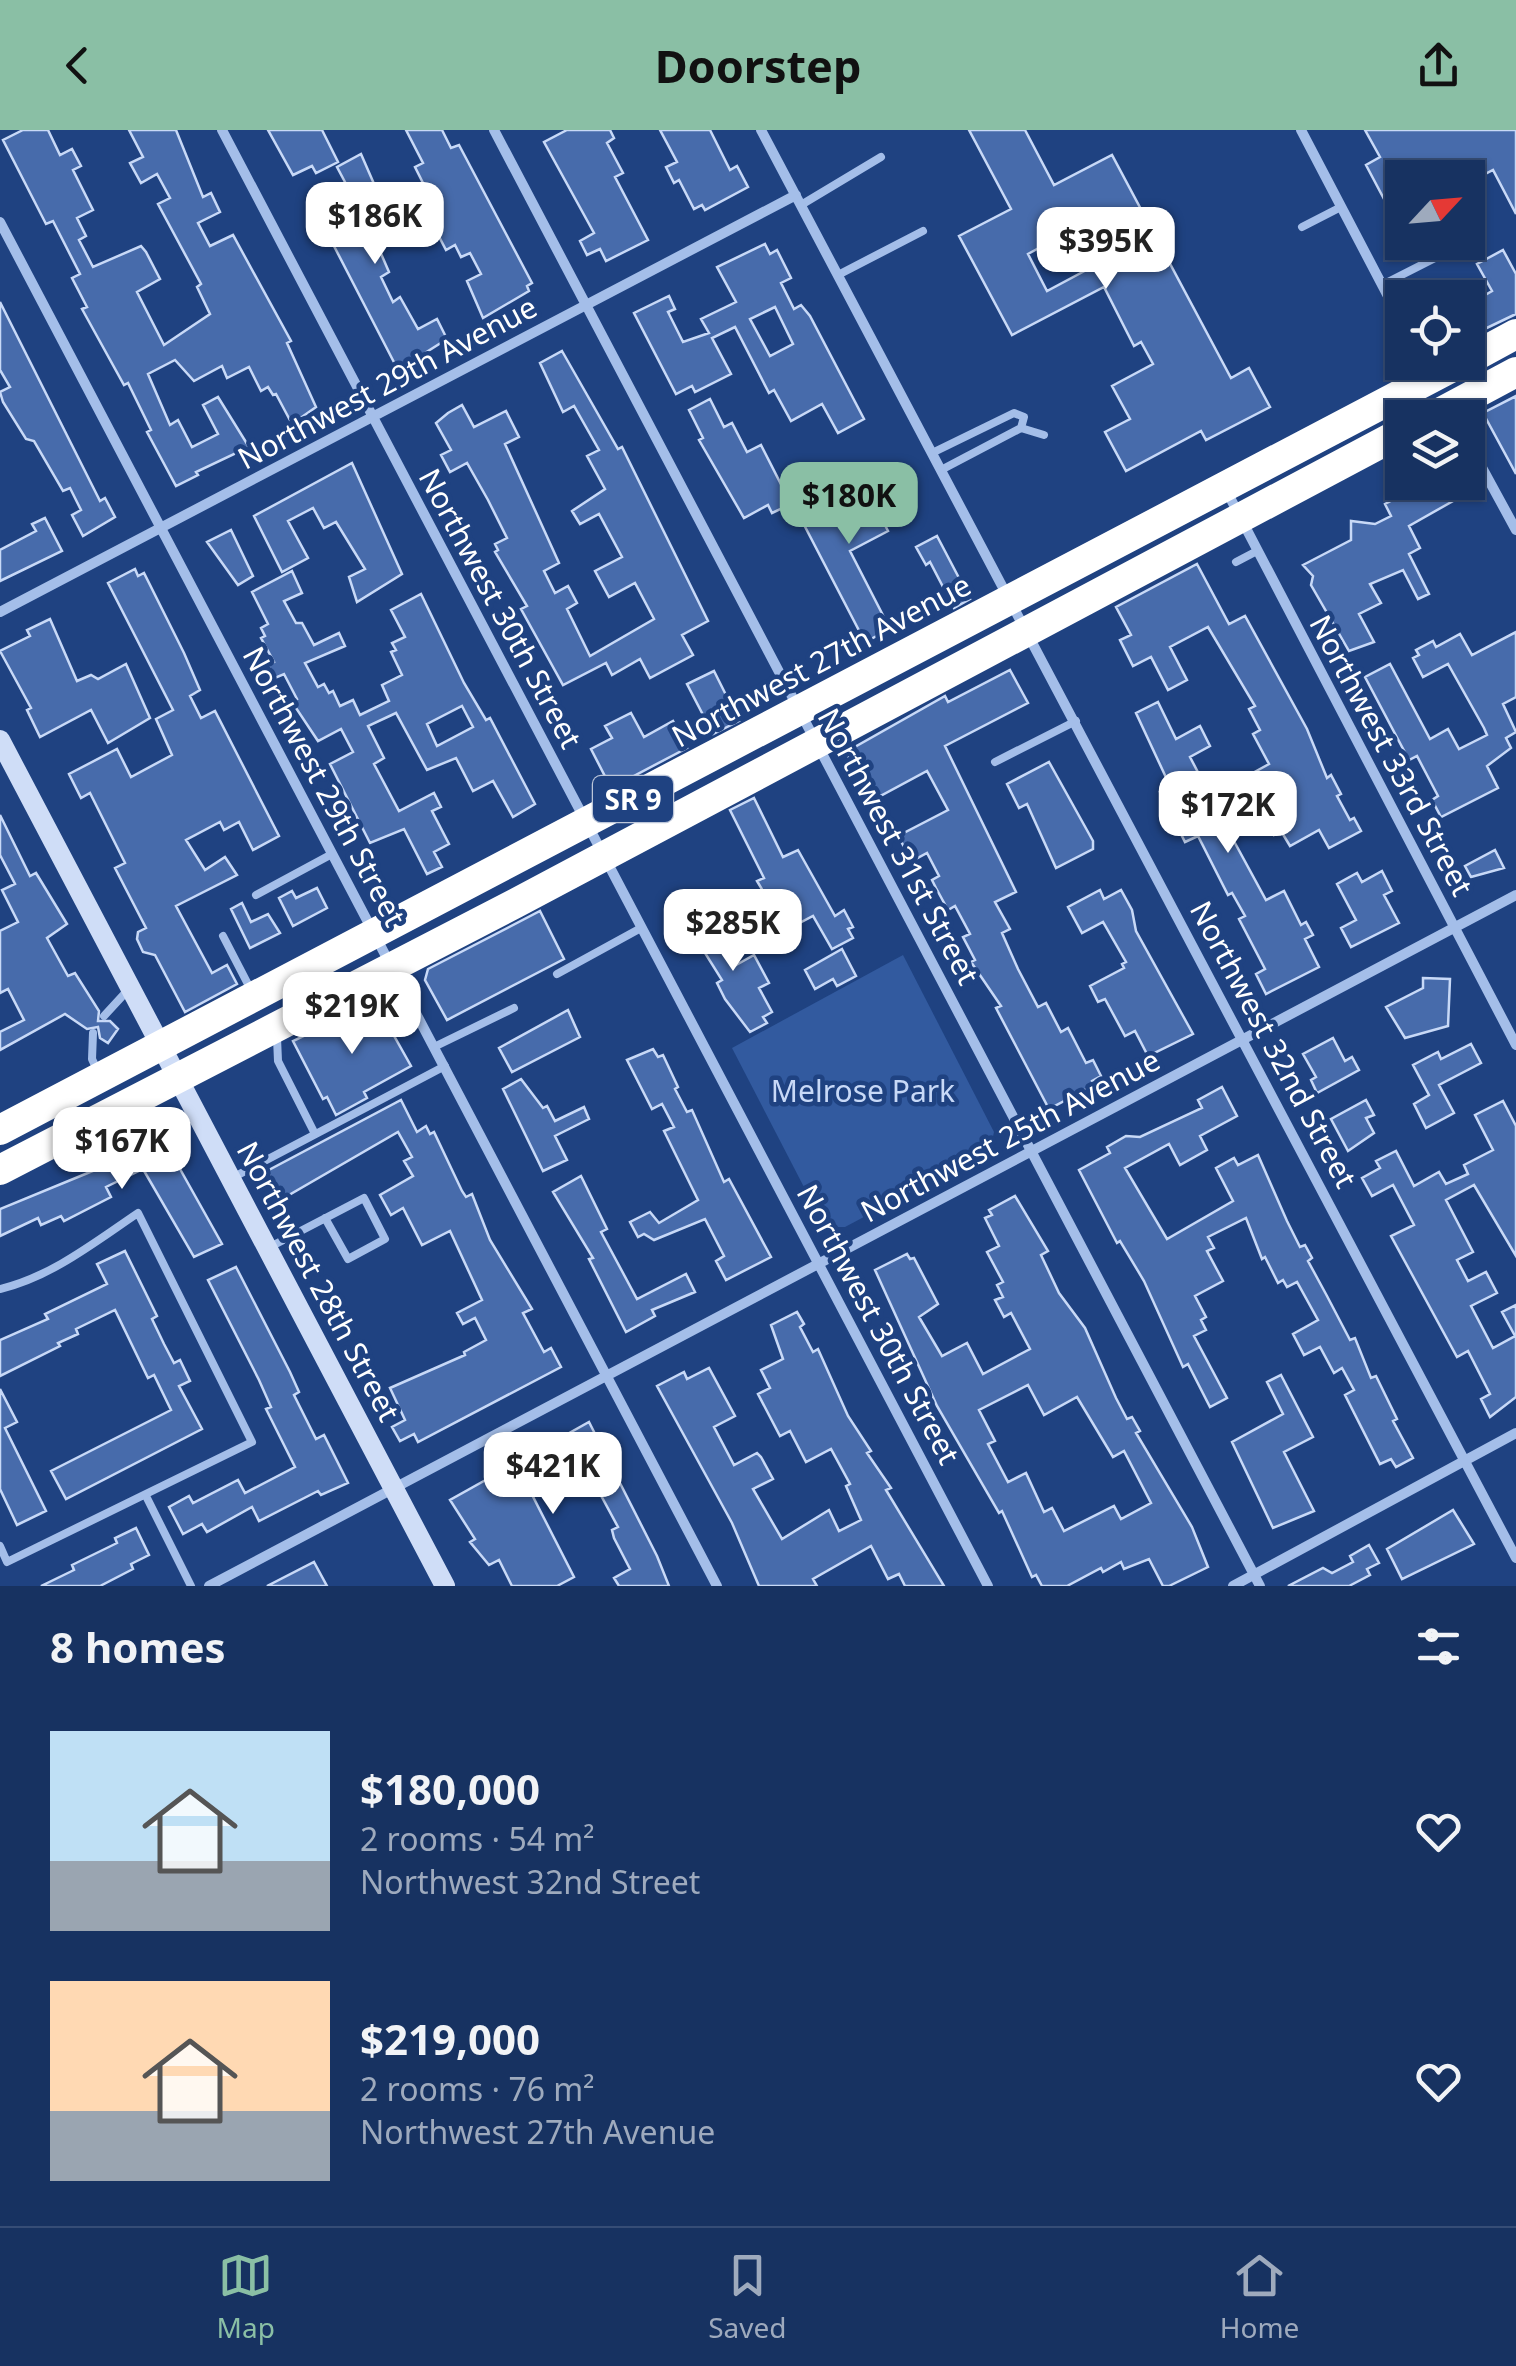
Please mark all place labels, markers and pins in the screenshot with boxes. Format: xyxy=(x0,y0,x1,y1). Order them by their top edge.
pin: $186K xyxy=(305,182,445,267)
pin: $395K xyxy=(1036,207,1176,292)
pin: $180K xyxy=(779,462,919,547)
pin: $172K xyxy=(1158,771,1298,856)
pin: $285K xyxy=(663,889,803,974)
pin: $219K xyxy=(282,972,422,1057)
pin: $167K xyxy=(52,1107,192,1192)
pin: $421K xyxy=(483,1432,623,1517)

